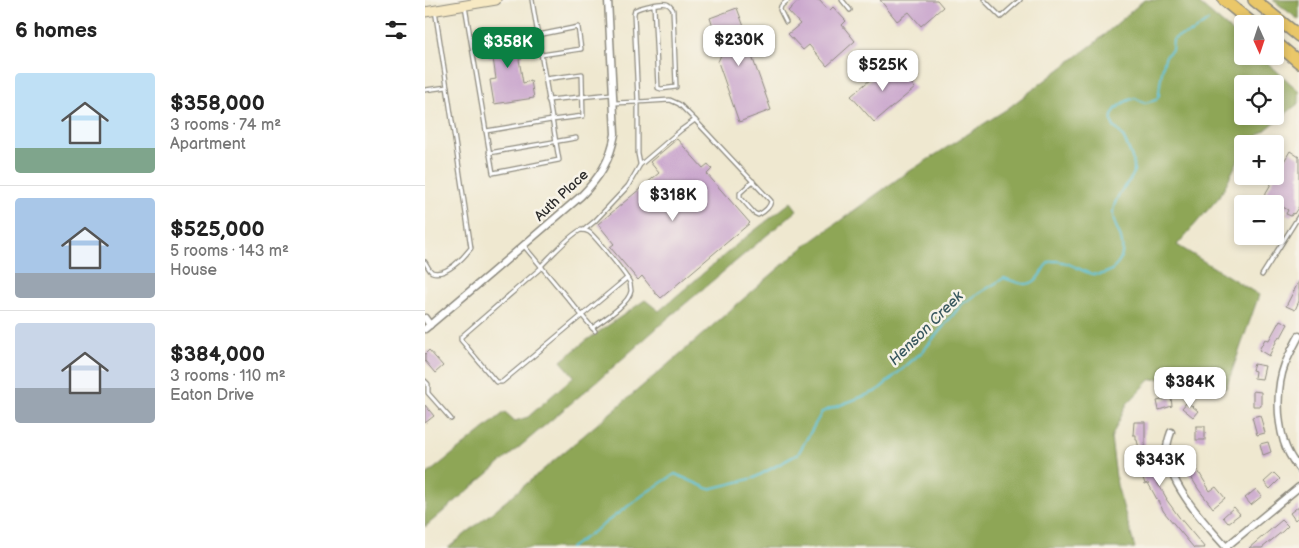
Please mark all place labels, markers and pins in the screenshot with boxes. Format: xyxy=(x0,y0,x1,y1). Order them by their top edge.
pin: $230K xyxy=(704,24,774,67)
pin: $358K xyxy=(473,27,543,69)
pin: $525K xyxy=(848,49,918,92)
pin: $318K xyxy=(638,180,708,222)
pin: $384K xyxy=(1155,366,1225,409)
pin: $343K xyxy=(1125,444,1195,487)

